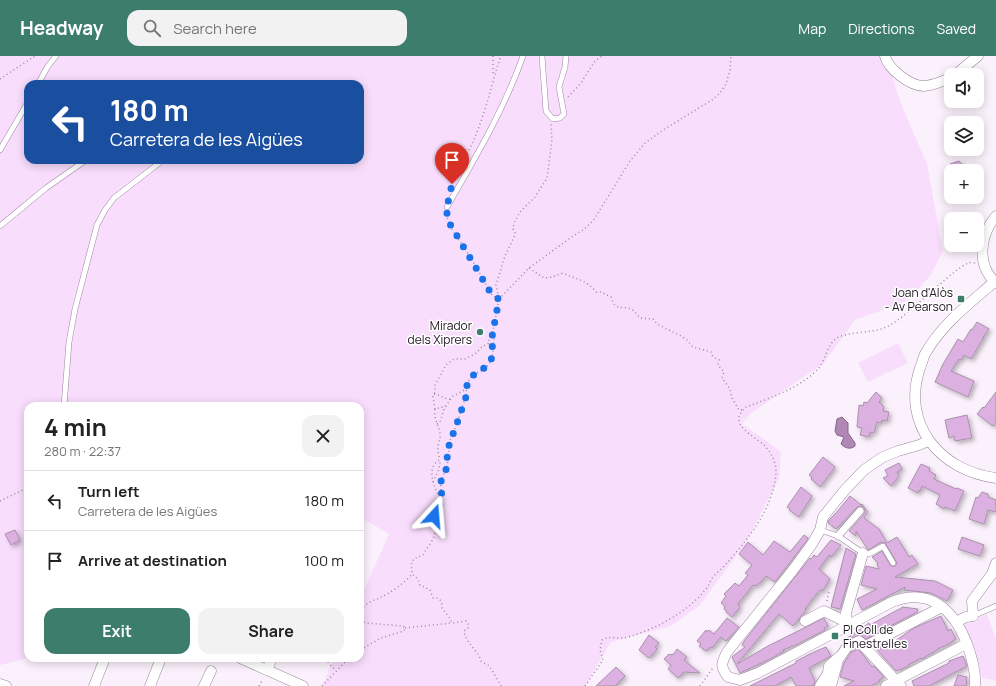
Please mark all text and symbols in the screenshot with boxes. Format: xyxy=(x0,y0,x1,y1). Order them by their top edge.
search box xyxy=(127,10,407,46)
text: Headway xyxy=(20,15,103,41)
icon: search xyxy=(141,17,163,39)
text: Search here xyxy=(173,18,257,39)
text: Map xyxy=(798,19,826,38)
text: Directions xyxy=(848,19,915,38)
text: Saved xyxy=(937,19,976,38)
map controls xyxy=(944,68,984,252)
button: sound xyxy=(944,68,984,108)
text: 180 m xyxy=(110,91,189,129)
icon: left xyxy=(44,96,96,148)
button: layers xyxy=(944,116,984,156)
text: Carretera de les Aigües xyxy=(110,127,303,151)
pin xyxy=(435,143,469,184)
icon: arrive xyxy=(441,149,463,171)
button: + xyxy=(944,164,984,204)
button: − xyxy=(944,212,984,252)
place label: Joan d'Alòs - Av Pearson xyxy=(885,284,953,315)
marker: Joan d'Alòs - Av Pearson xyxy=(956,294,966,304)
place label: Mirador dels Xiprers xyxy=(408,317,473,348)
marker: Mirador dels Xiprers xyxy=(475,327,485,337)
text: 4 min xyxy=(44,410,107,443)
button: close xyxy=(302,415,344,457)
text: 280 m · 22:37 xyxy=(44,442,121,460)
text: Turn left xyxy=(78,481,140,502)
icon: left xyxy=(44,490,66,512)
text: 180 m xyxy=(305,490,344,511)
position arrow xyxy=(413,495,455,537)
text: Carretera de les Aigües xyxy=(78,502,217,520)
icon: arrive xyxy=(44,550,66,572)
text: Arrive at destination xyxy=(78,550,227,571)
text: 100 m xyxy=(304,550,344,571)
button: Exit xyxy=(44,608,190,654)
button: Share xyxy=(198,608,344,654)
place label: Pl Coll de Finestrelles xyxy=(843,621,907,652)
marker: Pl Coll de Finestrelles xyxy=(830,631,840,641)

